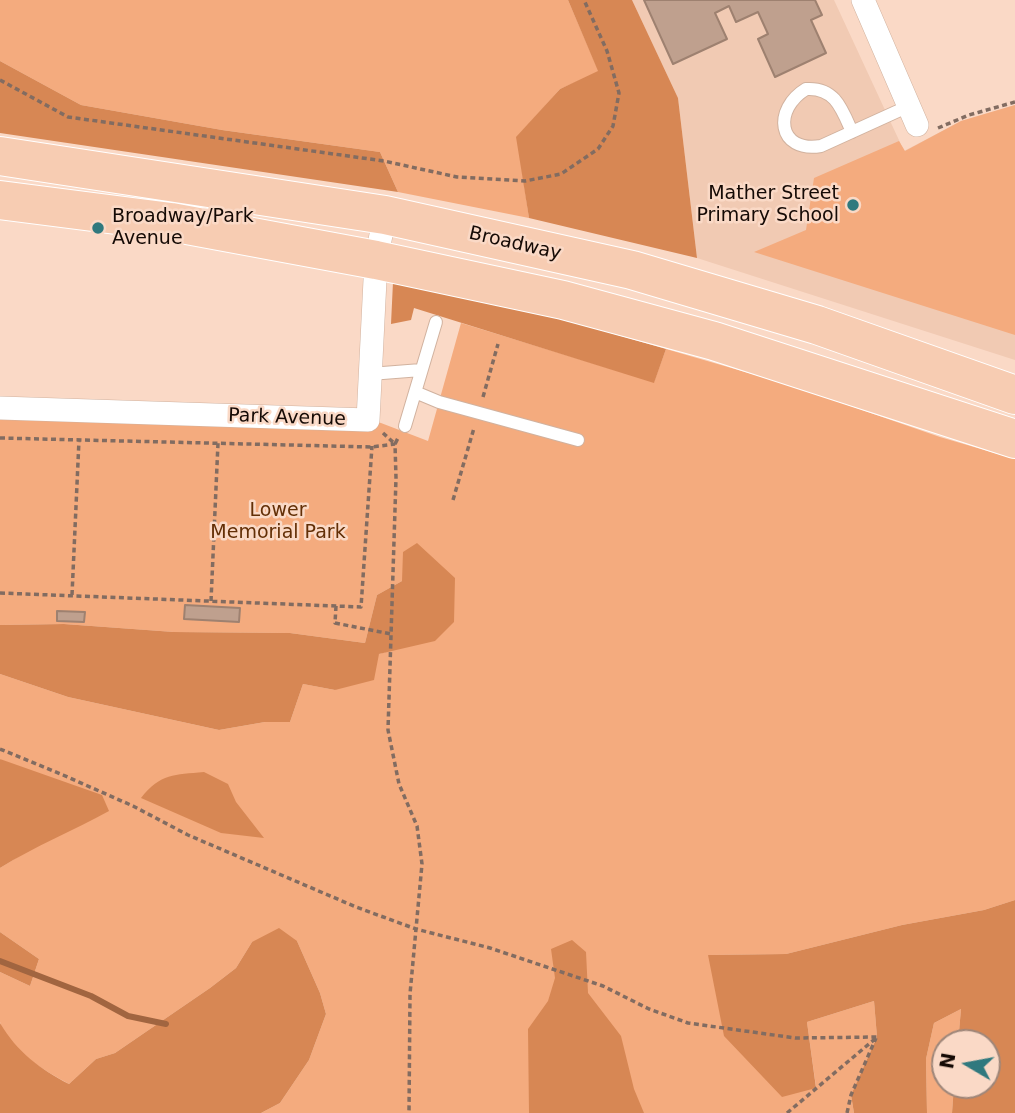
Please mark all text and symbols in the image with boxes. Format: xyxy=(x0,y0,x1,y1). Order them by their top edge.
place label: Mather Street Primary School xyxy=(696,183,839,227)
marker: Mather Street Primary School xyxy=(845,197,861,213)
place label: Broadway/Park Avenue xyxy=(112,206,254,250)
marker: Broadway/Park Avenue xyxy=(90,220,106,236)
street label: Broadway xyxy=(467,222,563,266)
street label: Park Avenue xyxy=(228,405,346,431)
park label: Lower Memorial Park xyxy=(210,500,346,544)
north arrow xyxy=(931,1029,1001,1099)
text: N xyxy=(935,1051,960,1070)

